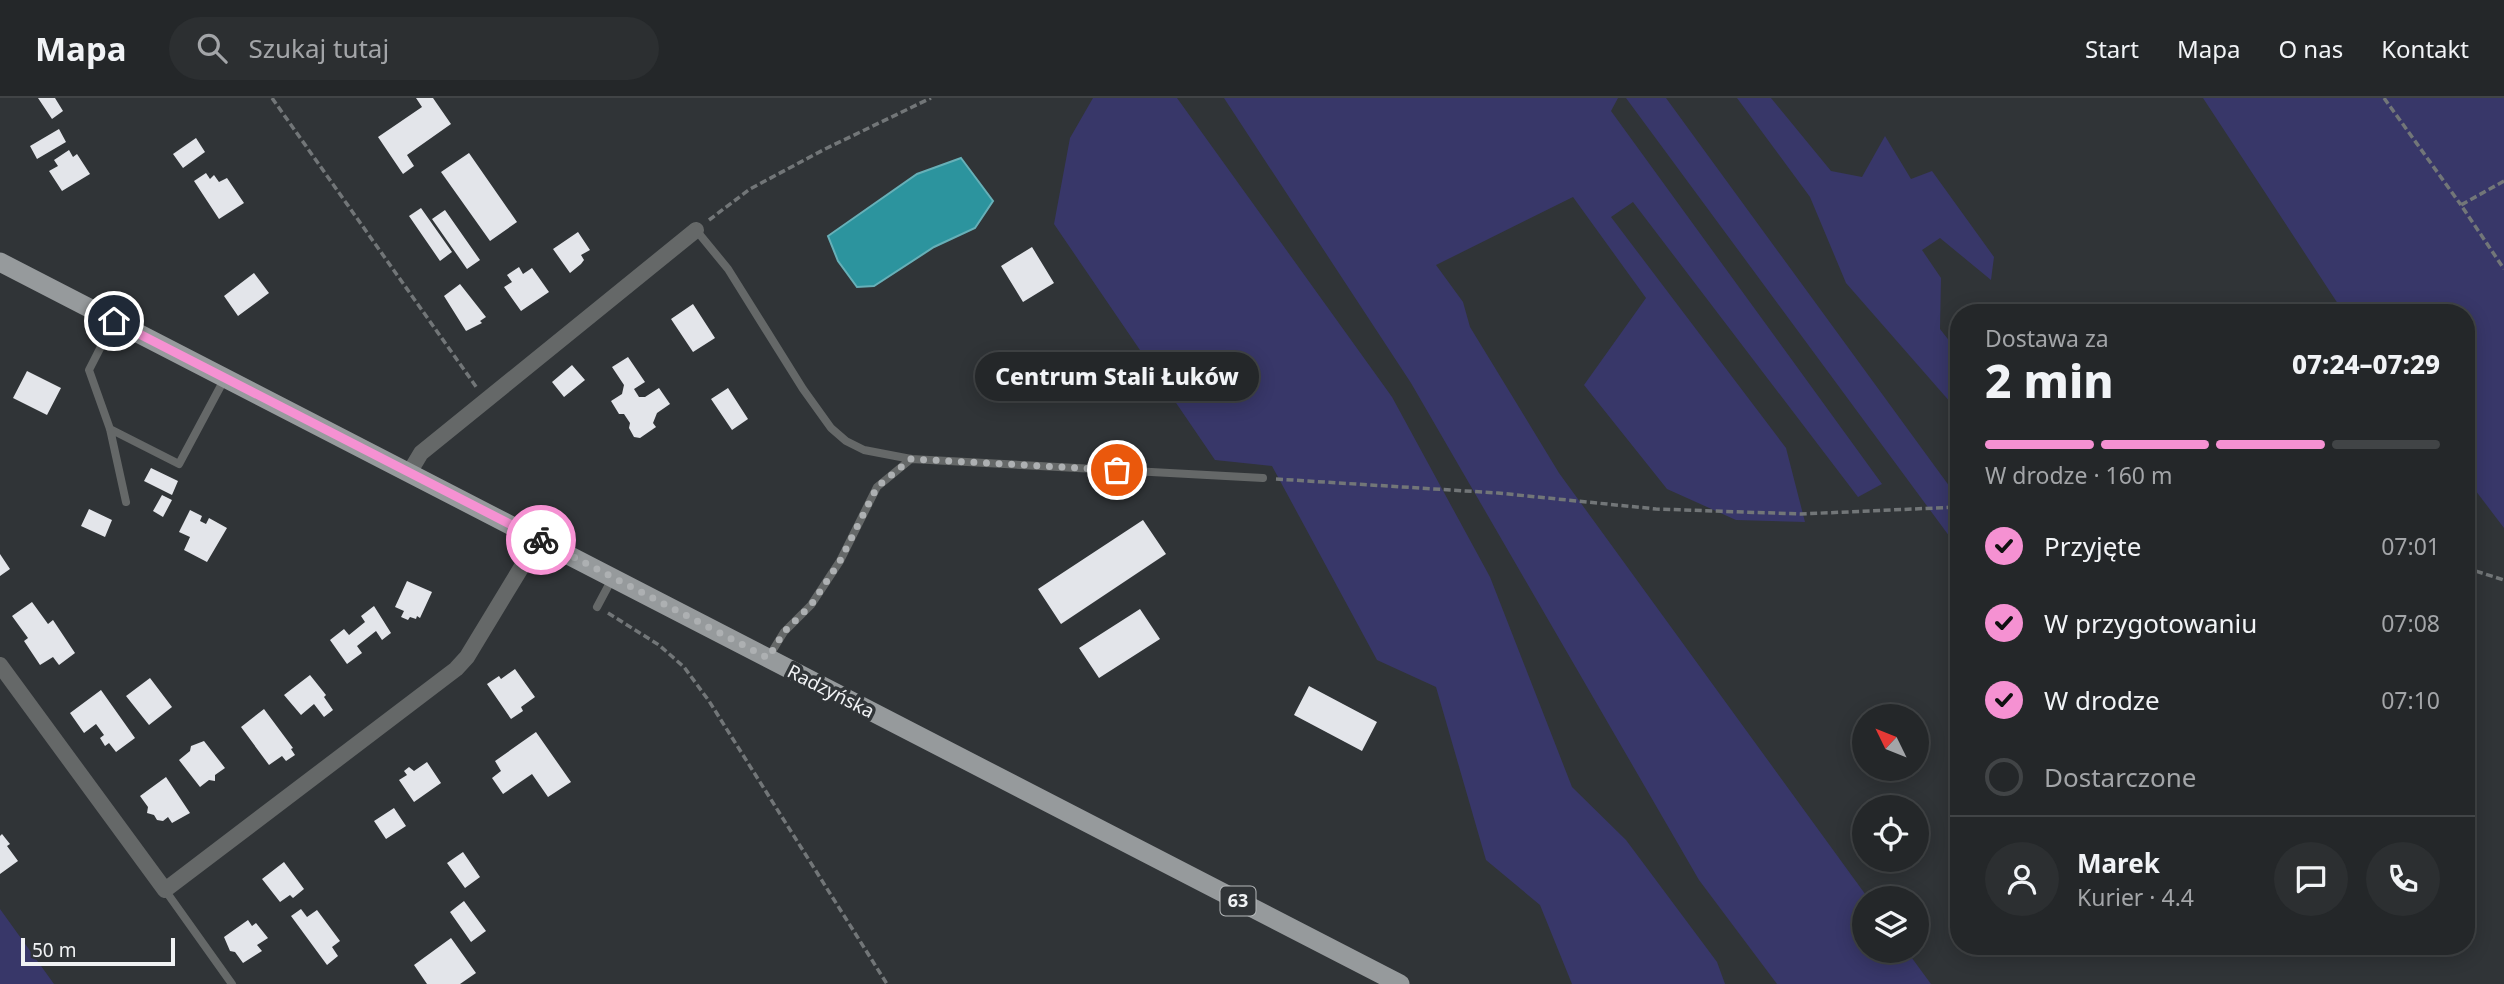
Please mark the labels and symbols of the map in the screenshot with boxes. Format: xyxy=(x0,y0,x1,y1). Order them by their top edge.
pin xyxy=(84,291,144,351)
callout: Centrum Stali Łuków xyxy=(975,351,1259,400)
pin xyxy=(1087,440,1147,500)
courier xyxy=(506,505,576,575)
street label: Radzyńska xyxy=(783,658,879,724)
north arrow xyxy=(1852,704,1928,780)
road number: 63 xyxy=(1220,886,1256,916)
scale bar xyxy=(21,935,175,967)

